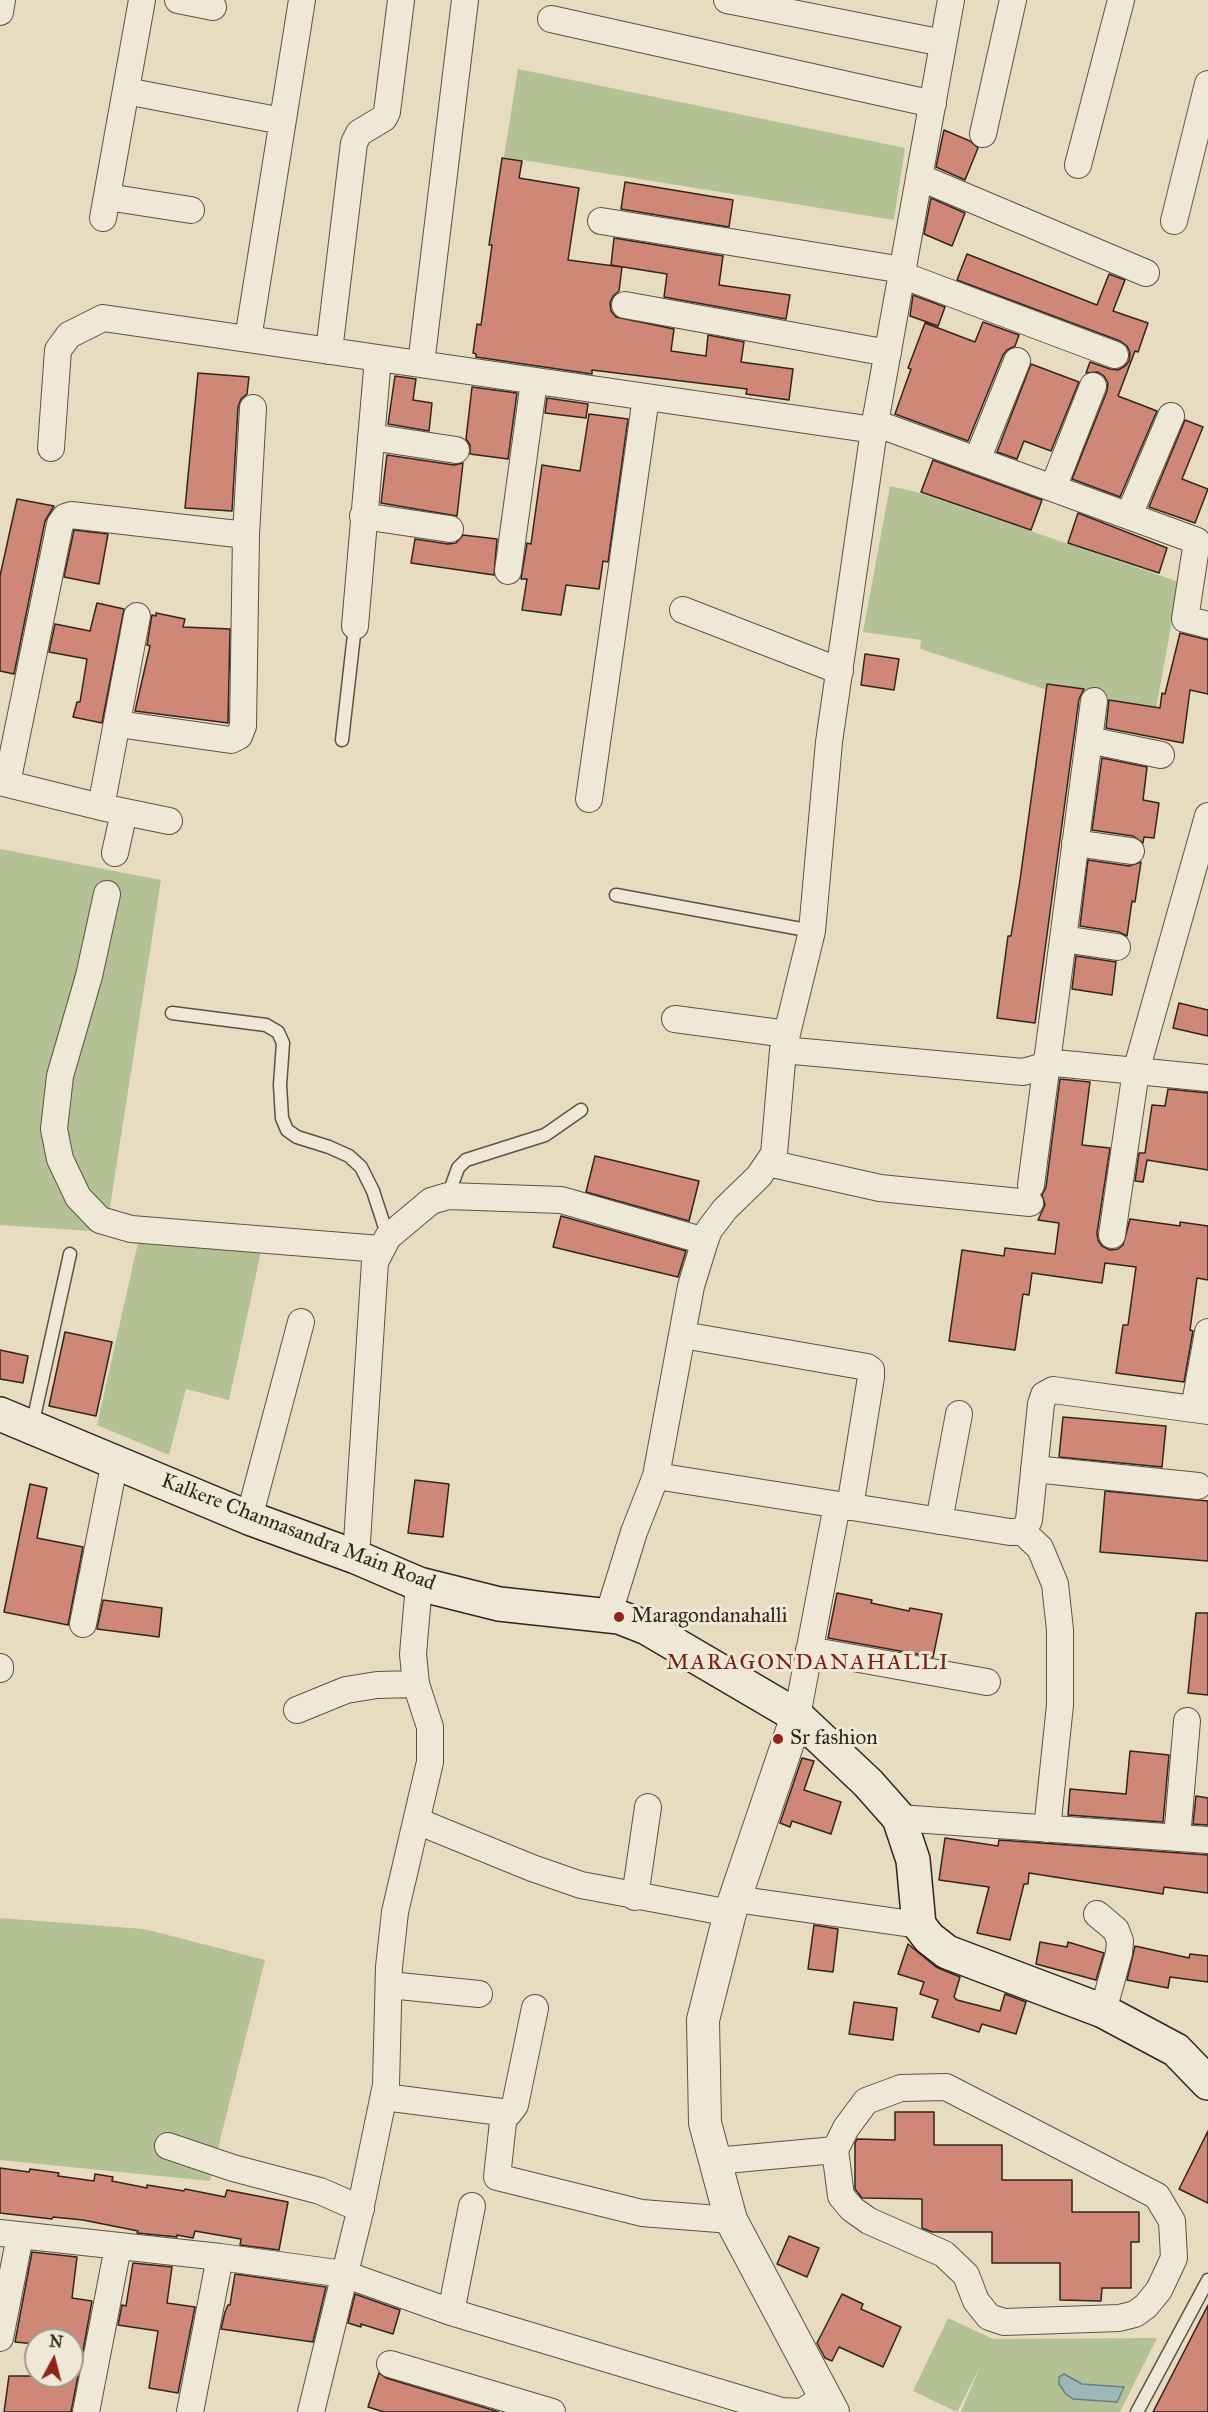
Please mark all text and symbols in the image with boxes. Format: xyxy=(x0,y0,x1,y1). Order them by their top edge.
street label: Kalkere Channasandra Main Road xyxy=(157,1469,439,1597)
place label: Maragondanahalli xyxy=(631,1604,787,1630)
marker: Maragondanahalli xyxy=(612,1610,626,1624)
district label: MARAGONDANAHALLI xyxy=(666,1651,950,1677)
place label: Sr fashion xyxy=(790,1726,878,1752)
marker: Sr fashion xyxy=(771,1732,785,1746)
north arrow xyxy=(24,2328,84,2388)
text: N xyxy=(48,2331,64,2352)

